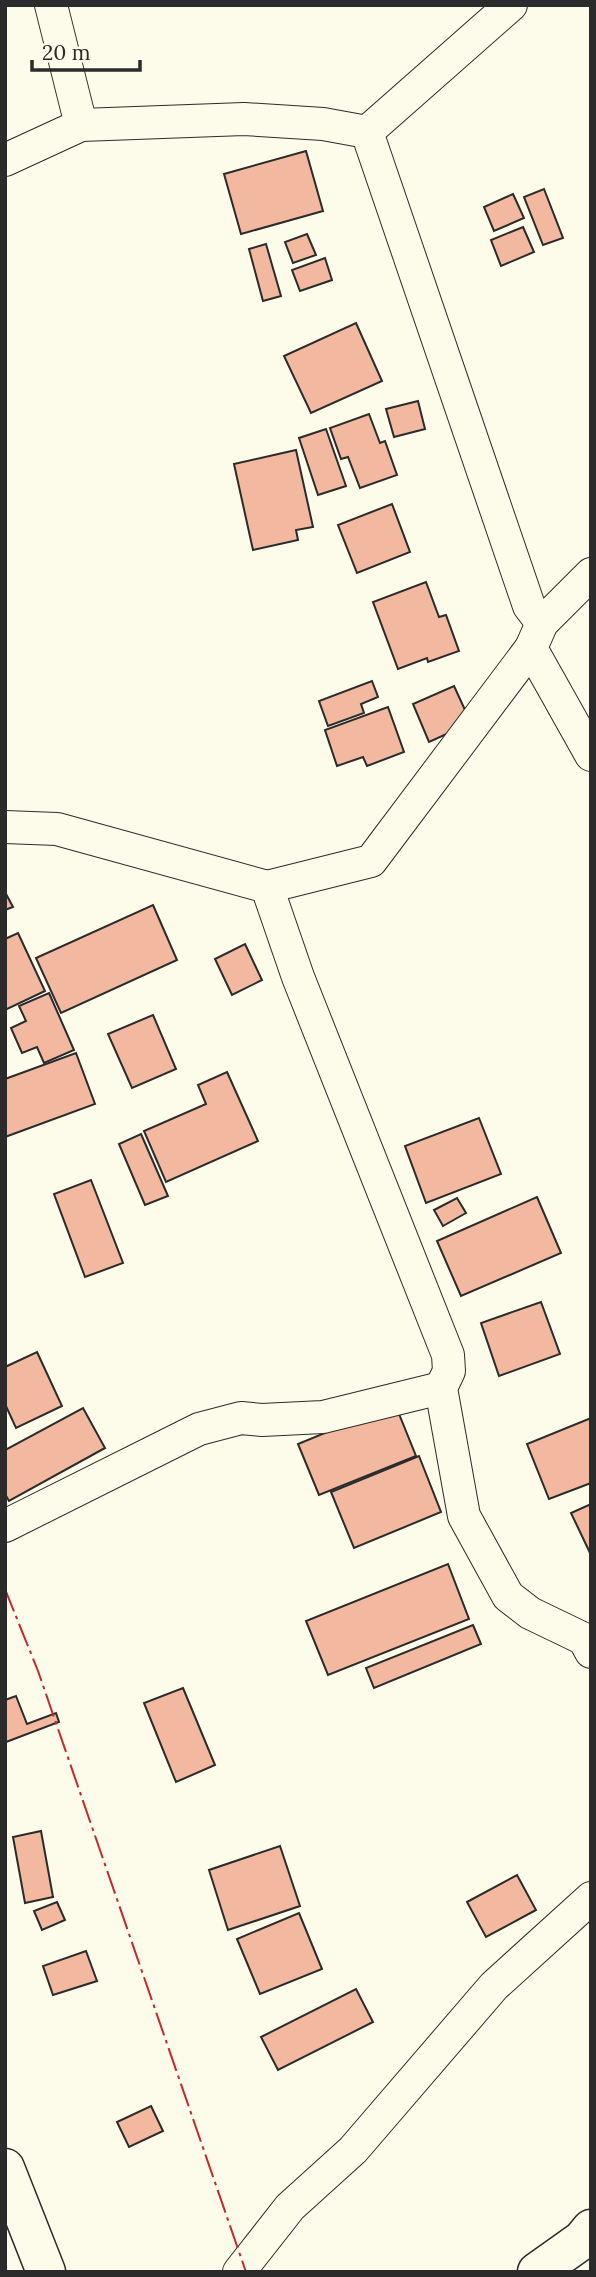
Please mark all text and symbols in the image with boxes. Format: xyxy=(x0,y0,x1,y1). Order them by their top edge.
scale bar xyxy=(32,28,140,72)
text: 20 m xyxy=(42,39,91,66)

